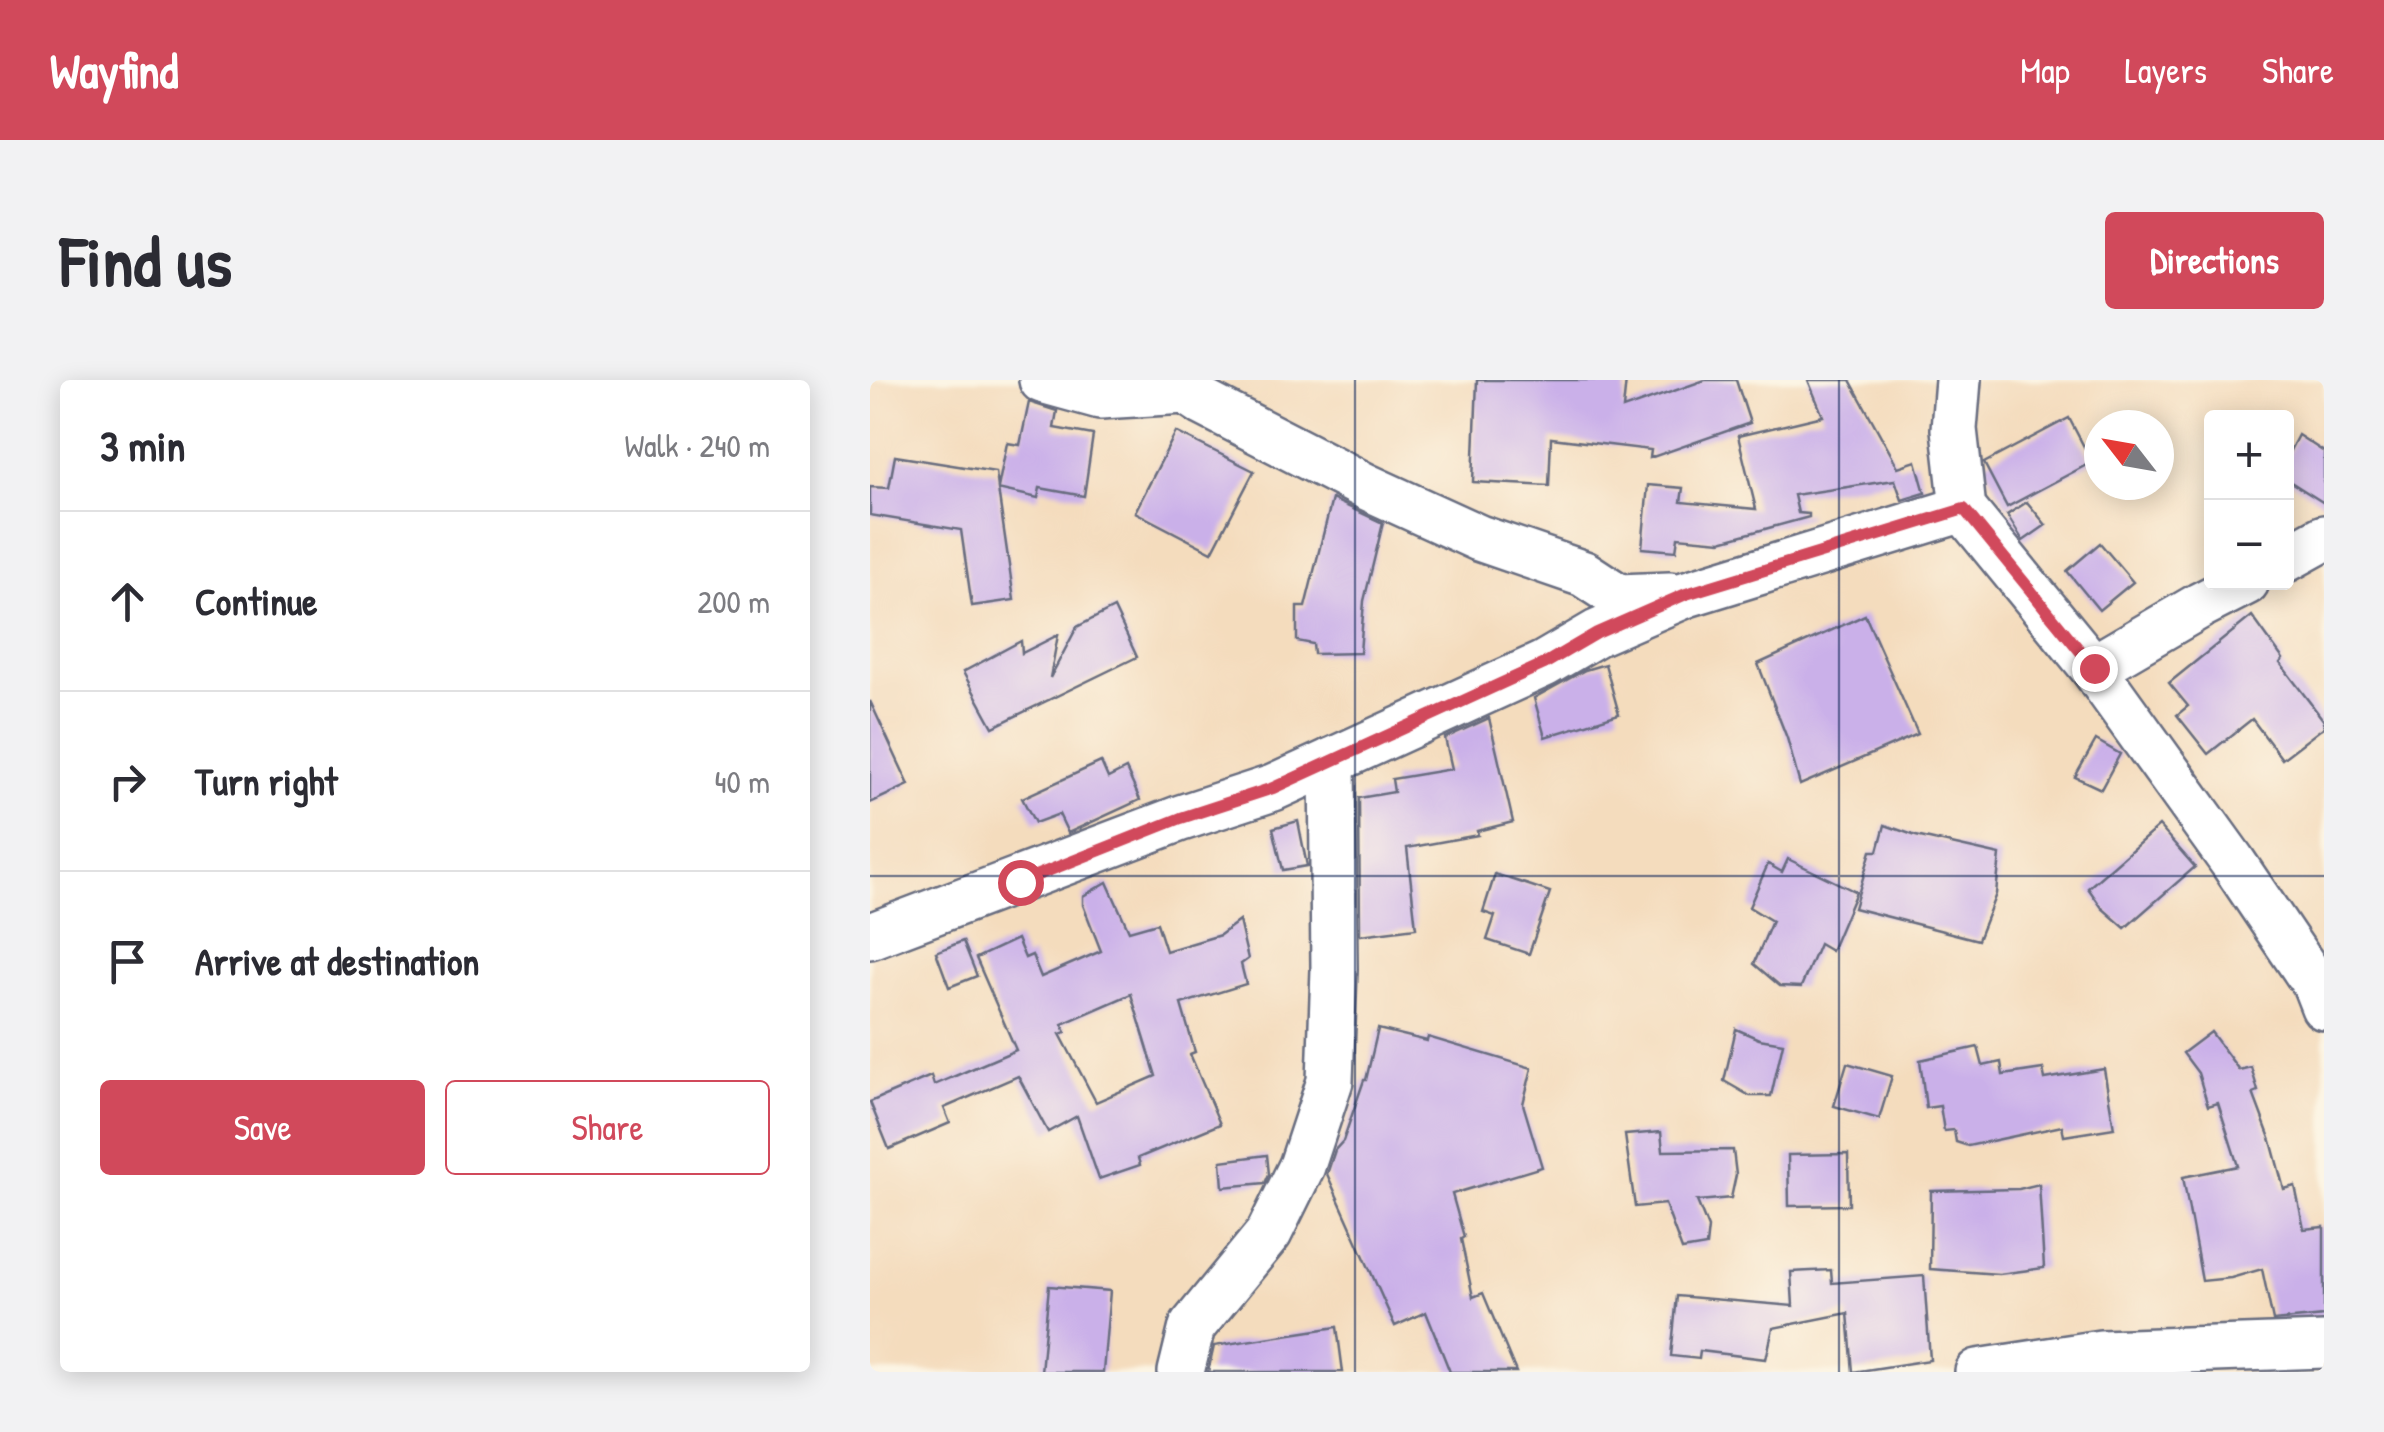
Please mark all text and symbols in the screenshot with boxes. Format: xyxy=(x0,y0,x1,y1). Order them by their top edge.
text: Wayfind xyxy=(50,38,178,103)
text: Map xyxy=(2020,47,2070,94)
text: Layers xyxy=(2125,47,2207,94)
text: Share xyxy=(2262,47,2334,94)
button: Directions xyxy=(2105,212,2324,309)
text: Find us xyxy=(60,213,232,308)
north arrow xyxy=(2084,410,2174,500)
map controls xyxy=(2204,410,2294,590)
button: + xyxy=(2204,410,2294,500)
text: 3 min xyxy=(100,417,185,474)
text: Walk · 240 m xyxy=(624,424,770,467)
button: − xyxy=(2204,500,2294,590)
icon: ahead xyxy=(100,574,155,629)
text: Continue xyxy=(195,575,317,627)
text: 200 m xyxy=(697,580,770,623)
route end xyxy=(2072,646,2118,692)
icon: right xyxy=(100,754,155,809)
text: Turn right xyxy=(195,755,338,807)
text: 40 m xyxy=(715,760,770,803)
route start xyxy=(998,860,1044,906)
icon: arrive xyxy=(100,934,155,989)
text: Arrive at destination xyxy=(195,935,479,987)
button: Save xyxy=(100,1080,425,1175)
button: Share xyxy=(445,1080,770,1175)

